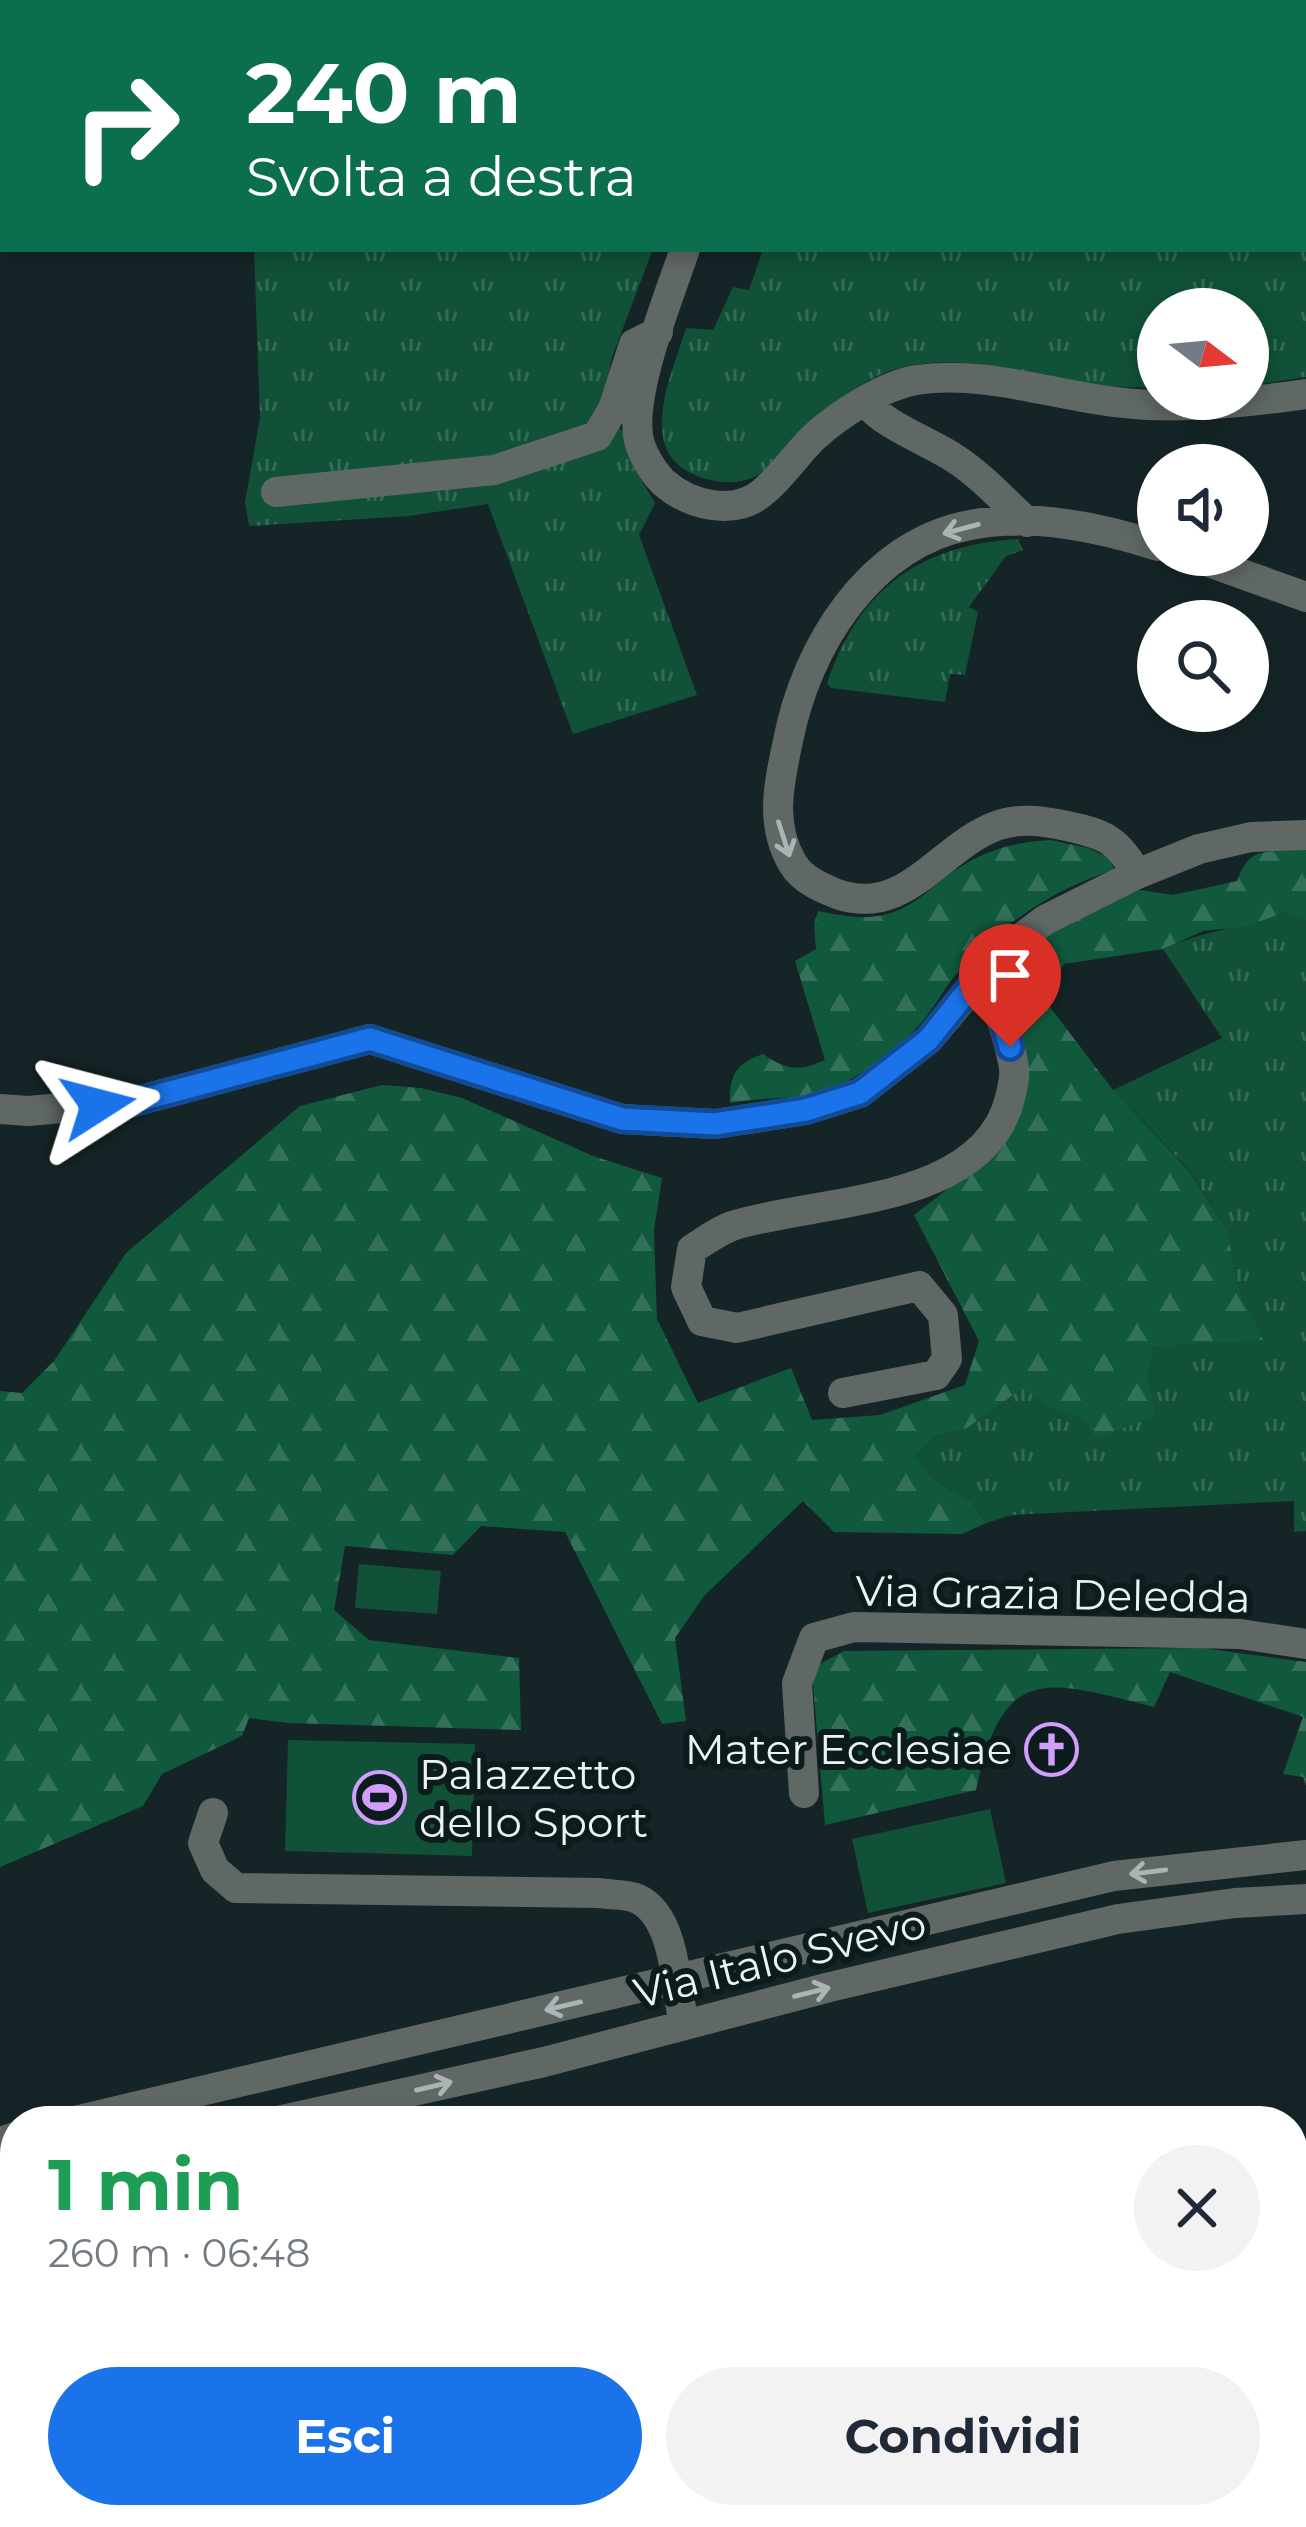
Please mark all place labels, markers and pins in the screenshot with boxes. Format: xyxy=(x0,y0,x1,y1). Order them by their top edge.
pin xyxy=(959,924,1061,1047)
church icon: Mater Ecclesiae xyxy=(1023,1721,1079,1777)
place label: Mater Ecclesiae xyxy=(685,1723,1012,1775)
place label: Palazzetto dello Sport xyxy=(419,1748,648,1848)
sports icon: Palazzetto dello Sport xyxy=(352,1770,408,1826)

